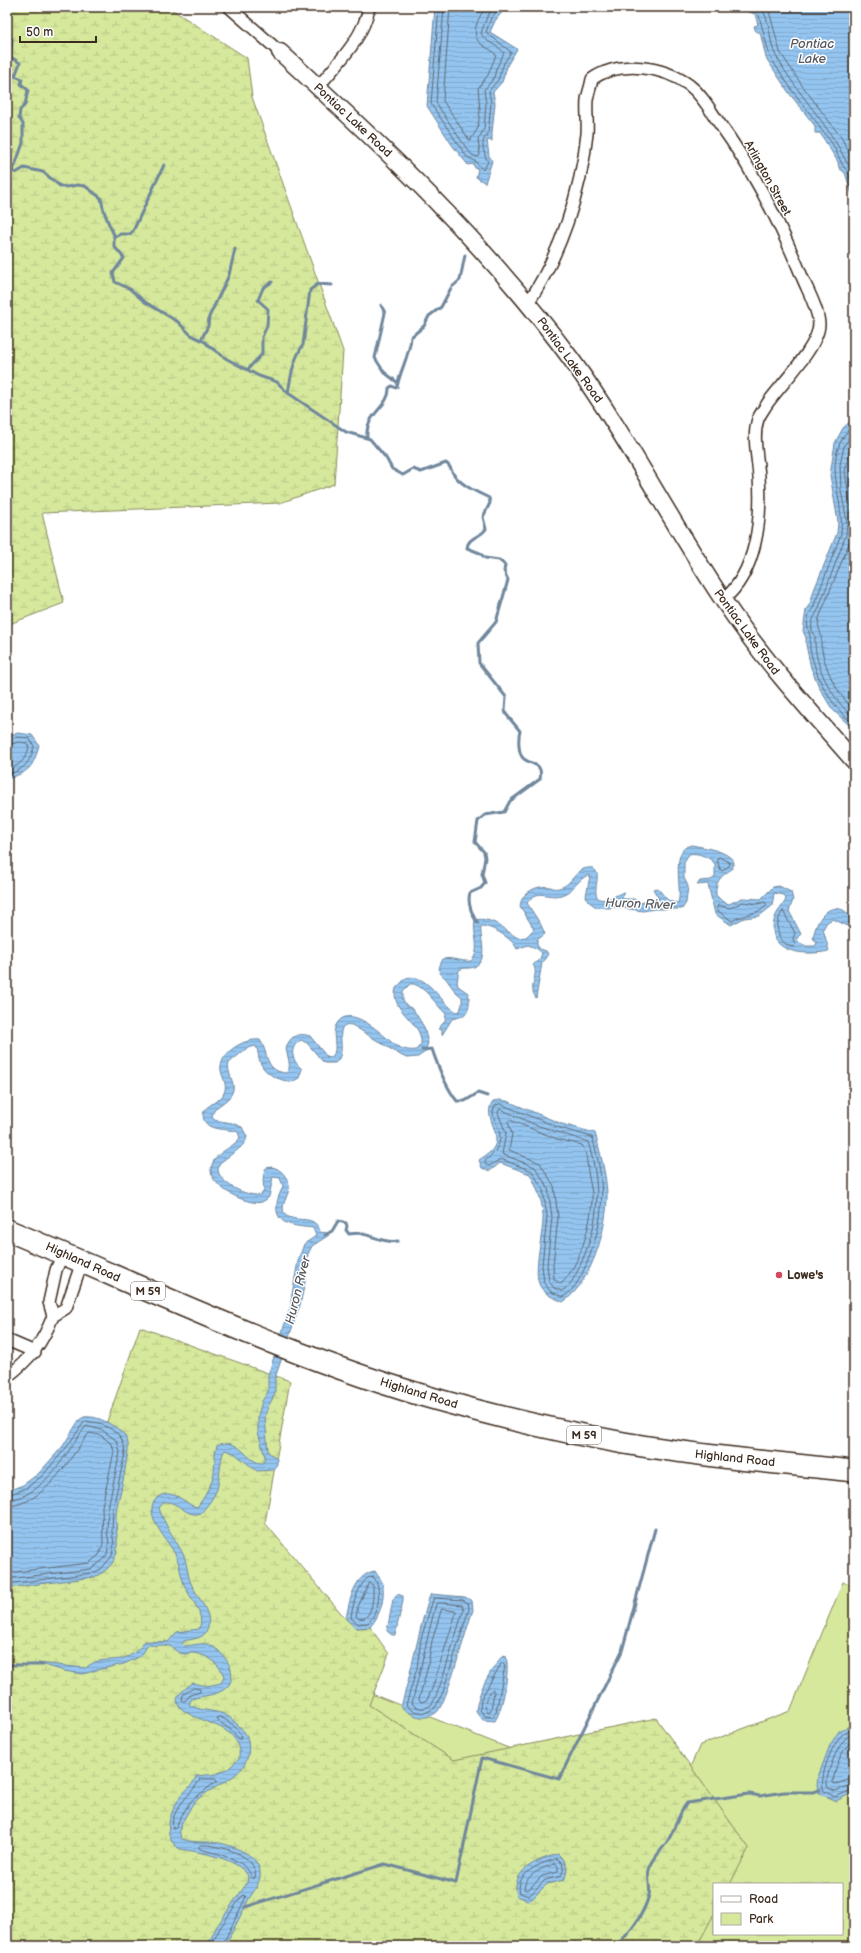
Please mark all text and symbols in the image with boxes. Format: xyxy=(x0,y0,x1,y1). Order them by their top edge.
scale bar xyxy=(20,18,96,44)
text: 50 m xyxy=(26,25,53,40)
water label: Pontiac Lake xyxy=(790,36,834,67)
street label: Pontiac Lake Road xyxy=(310,80,395,161)
street label: Arlington Street xyxy=(741,138,795,219)
street label: Pontiac Lake Road xyxy=(534,315,606,406)
street label: Pontiac Lake Road xyxy=(711,587,783,678)
water label: Huron River xyxy=(605,895,676,913)
street label: Highland Road xyxy=(43,1239,123,1286)
water label: Huron River xyxy=(282,1253,314,1326)
place label: Lowe's xyxy=(787,1268,823,1283)
marker: Lowe's xyxy=(774,1270,784,1280)
road number: M 59 xyxy=(131,1282,165,1300)
street label: Highland Road xyxy=(378,1375,460,1412)
road number: M 59 xyxy=(567,1426,601,1444)
street label: Highland Road xyxy=(694,1447,776,1470)
legend xyxy=(713,1883,843,1935)
text: Road xyxy=(749,1892,778,1907)
text: Park xyxy=(749,1912,773,1927)

